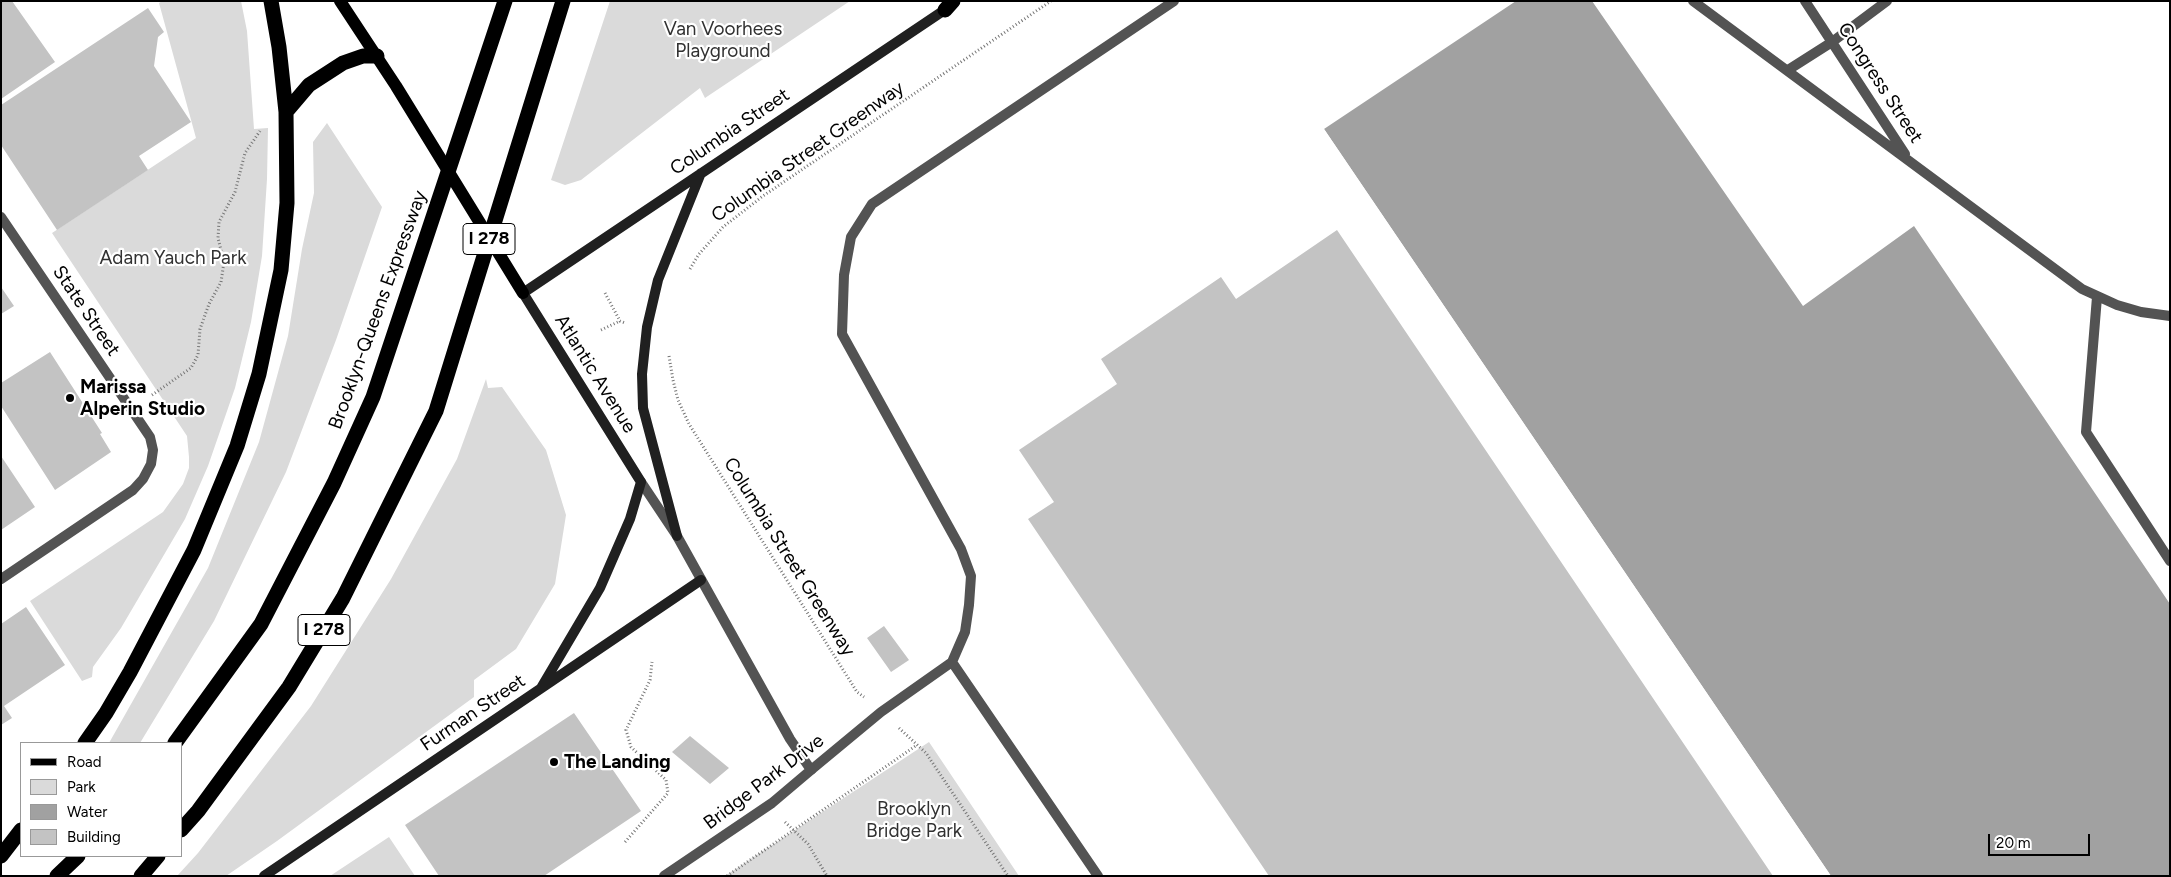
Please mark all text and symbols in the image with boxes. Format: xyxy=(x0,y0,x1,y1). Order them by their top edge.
park label: Van Voorhees Playground xyxy=(664,18,782,62)
street label: Congress Street xyxy=(1833,19,1927,147)
street label: Columbia Street Greenway xyxy=(707,77,909,227)
street label: Columbia Street xyxy=(666,84,794,180)
street label: Brooklyn-Queens Expressway xyxy=(324,187,432,433)
road number: I 278 xyxy=(463,223,515,254)
park label: Adam Yauch Park xyxy=(100,247,246,269)
street label: State Street xyxy=(48,262,124,360)
street label: Atlantic Avenue xyxy=(549,311,641,437)
place label: Marissa Alperin Studio xyxy=(80,376,205,420)
marker: Marissa Alperin Studio xyxy=(64,392,76,404)
street label: Columbia Street Greenway xyxy=(718,454,860,660)
road number: I 278 xyxy=(298,614,350,646)
street label: Furman Street xyxy=(416,670,530,756)
street label: Bridge Park Drive xyxy=(699,729,829,835)
legend xyxy=(20,742,182,857)
place label: The Landing xyxy=(564,751,671,773)
text: Road xyxy=(67,753,102,771)
marker: The Landing xyxy=(548,756,560,768)
text: Park xyxy=(67,778,96,796)
park label: Brooklyn Bridge Park xyxy=(866,798,962,842)
text: Water xyxy=(67,803,107,821)
scale bar xyxy=(1991,824,2094,856)
text: Building xyxy=(67,828,121,846)
text: 20 m xyxy=(1996,834,2030,852)

